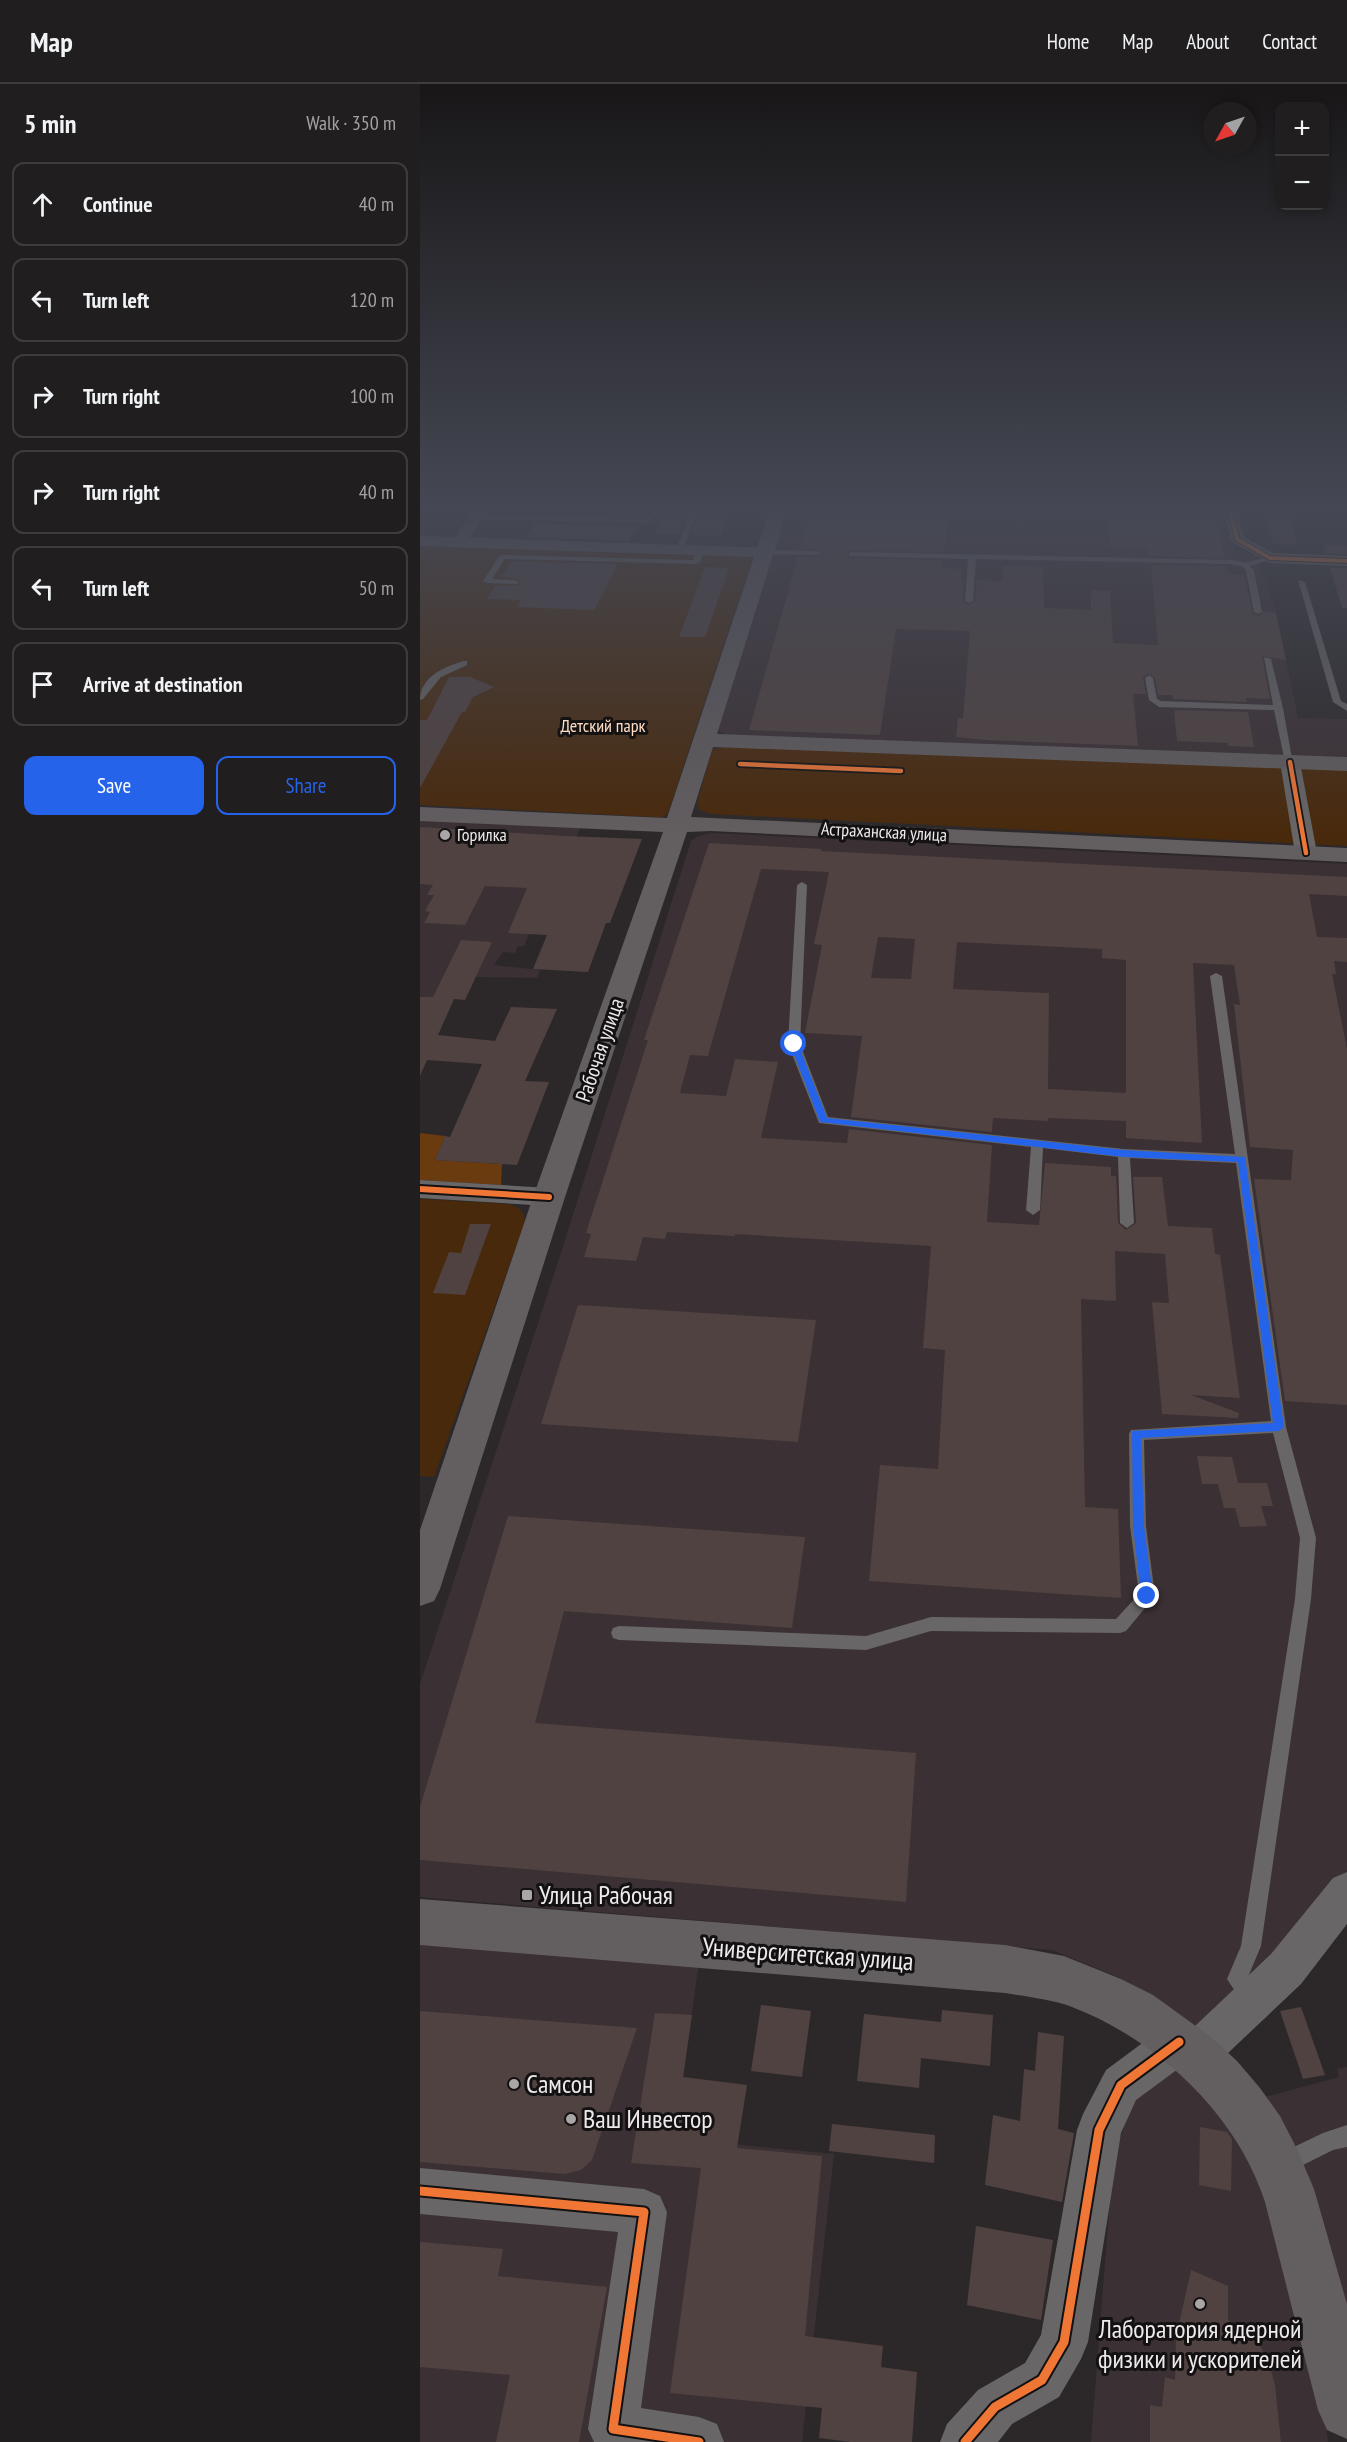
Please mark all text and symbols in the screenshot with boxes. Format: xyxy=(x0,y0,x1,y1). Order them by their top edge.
text: Map xyxy=(30,23,73,60)
text: Home xyxy=(1047,28,1089,55)
text: Map xyxy=(1122,28,1153,55)
text: About xyxy=(1186,28,1229,55)
text: Contact xyxy=(1262,28,1317,55)
north arrow xyxy=(1203,102,1257,156)
map controls xyxy=(1275,102,1329,210)
button: + xyxy=(1275,102,1329,156)
text: 5 min xyxy=(24,107,77,140)
text: Walk · 350 m xyxy=(306,110,396,136)
button: − xyxy=(1275,156,1329,210)
icon: ahead xyxy=(26,188,59,221)
text: Continue xyxy=(83,190,153,218)
text: 40 m xyxy=(359,191,394,217)
icon: left xyxy=(26,284,59,317)
text: Turn left xyxy=(83,286,149,314)
text: 120 m xyxy=(350,287,394,313)
icon: right xyxy=(26,380,59,413)
text: Turn right xyxy=(83,382,160,410)
text: 100 m xyxy=(350,383,394,409)
icon: right xyxy=(26,476,59,509)
text: Turn right xyxy=(83,478,160,506)
text: 40 m xyxy=(359,479,394,505)
icon: left xyxy=(26,572,59,605)
text: Turn left xyxy=(83,574,149,602)
text: 50 m xyxy=(359,575,394,601)
icon: arrive xyxy=(26,668,59,701)
text: Arrive at destination xyxy=(83,670,243,698)
park label: Детский парк xyxy=(560,714,646,737)
button: Save xyxy=(24,756,204,815)
button: Share xyxy=(216,756,396,815)
street label: Астраханская улица xyxy=(821,817,948,846)
place label: Горилка xyxy=(457,823,507,846)
marker: Горилка xyxy=(438,828,452,842)
street label: Рабочая улица xyxy=(569,994,630,1105)
route start xyxy=(780,1030,806,1056)
route end xyxy=(1133,1582,1159,1608)
place label: Улица Рабочая xyxy=(539,1878,673,1911)
marker: Улица Рабочая xyxy=(520,1888,534,1902)
street label: Университетская улица xyxy=(701,1930,915,1977)
place label: Самсон xyxy=(526,2067,593,2100)
marker: Самсон xyxy=(507,2077,521,2091)
place label: Ваш Инвестор xyxy=(583,2102,713,2135)
marker: Ваш Инвестор xyxy=(564,2112,578,2126)
marker: Лаборатория ядерной физики и ускорителей xyxy=(1193,2297,1207,2311)
place label: Лаборатория ядерной физики и ускорителей xyxy=(1098,2312,1302,2375)

